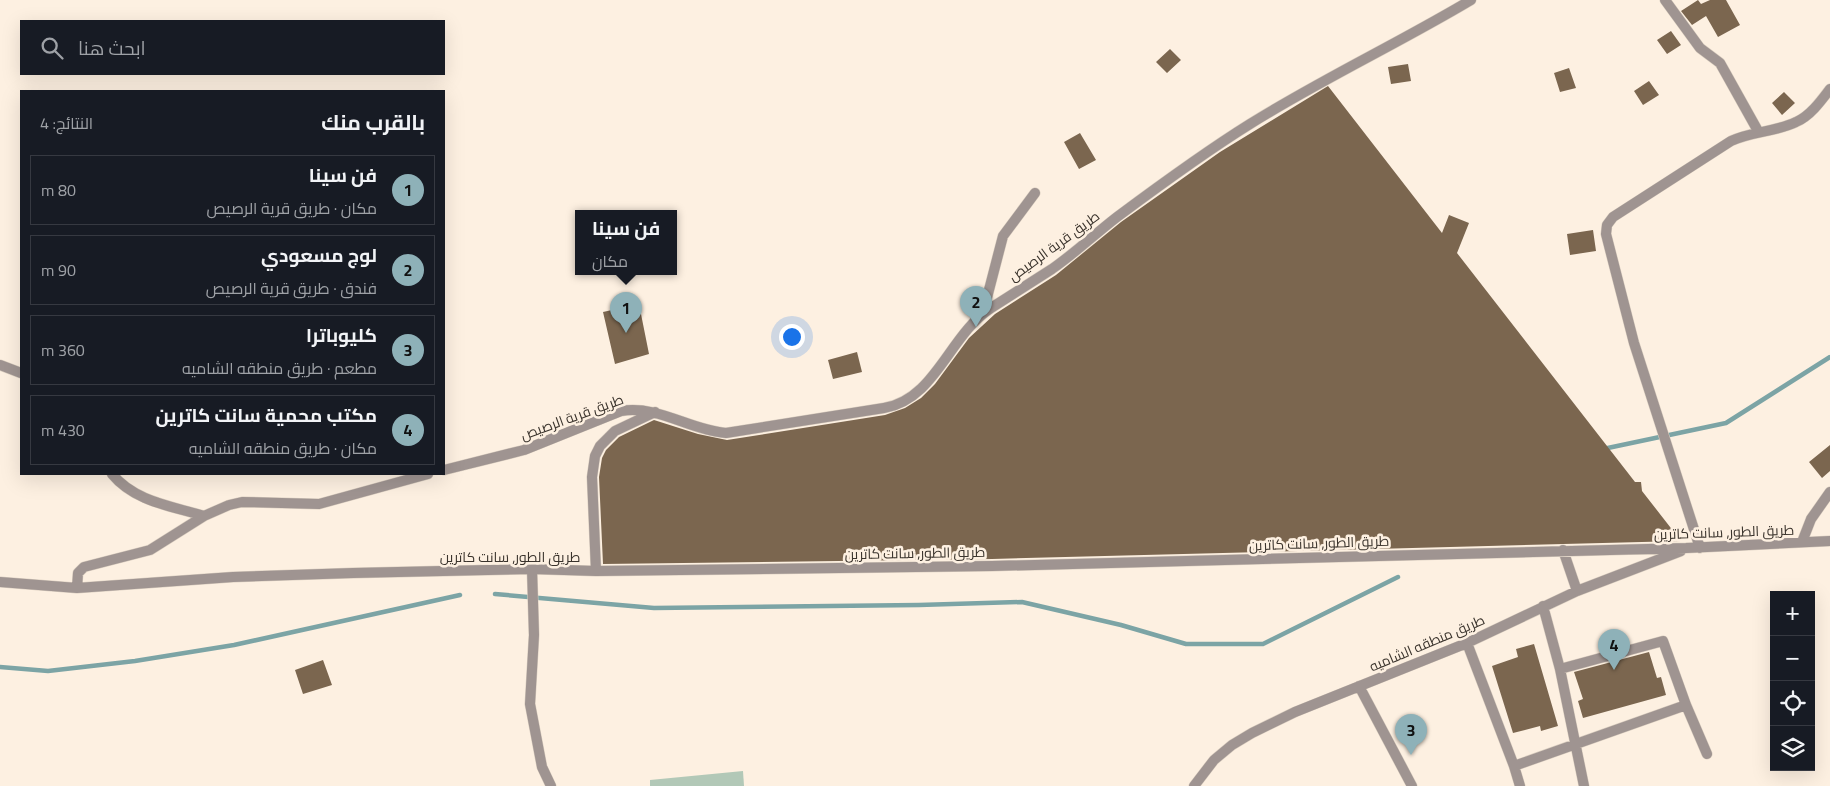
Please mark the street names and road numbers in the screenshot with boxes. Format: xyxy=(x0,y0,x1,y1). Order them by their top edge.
street label: طريق قرية الرصيص xyxy=(1003,204,1105,288)
street label: طريق قرية الرصيص xyxy=(517,386,627,448)
street label: طريق الطور, سانت كاترين xyxy=(1653,517,1795,547)
street label: طريق الطور, سانت كاترين xyxy=(1248,528,1390,558)
street label: طريق الطور, سانت كاترين xyxy=(844,539,986,567)
street label: طريق الطور, سانت كاترين xyxy=(440,544,580,570)
street label: طريق منطقه الشاميه xyxy=(1365,607,1489,679)

